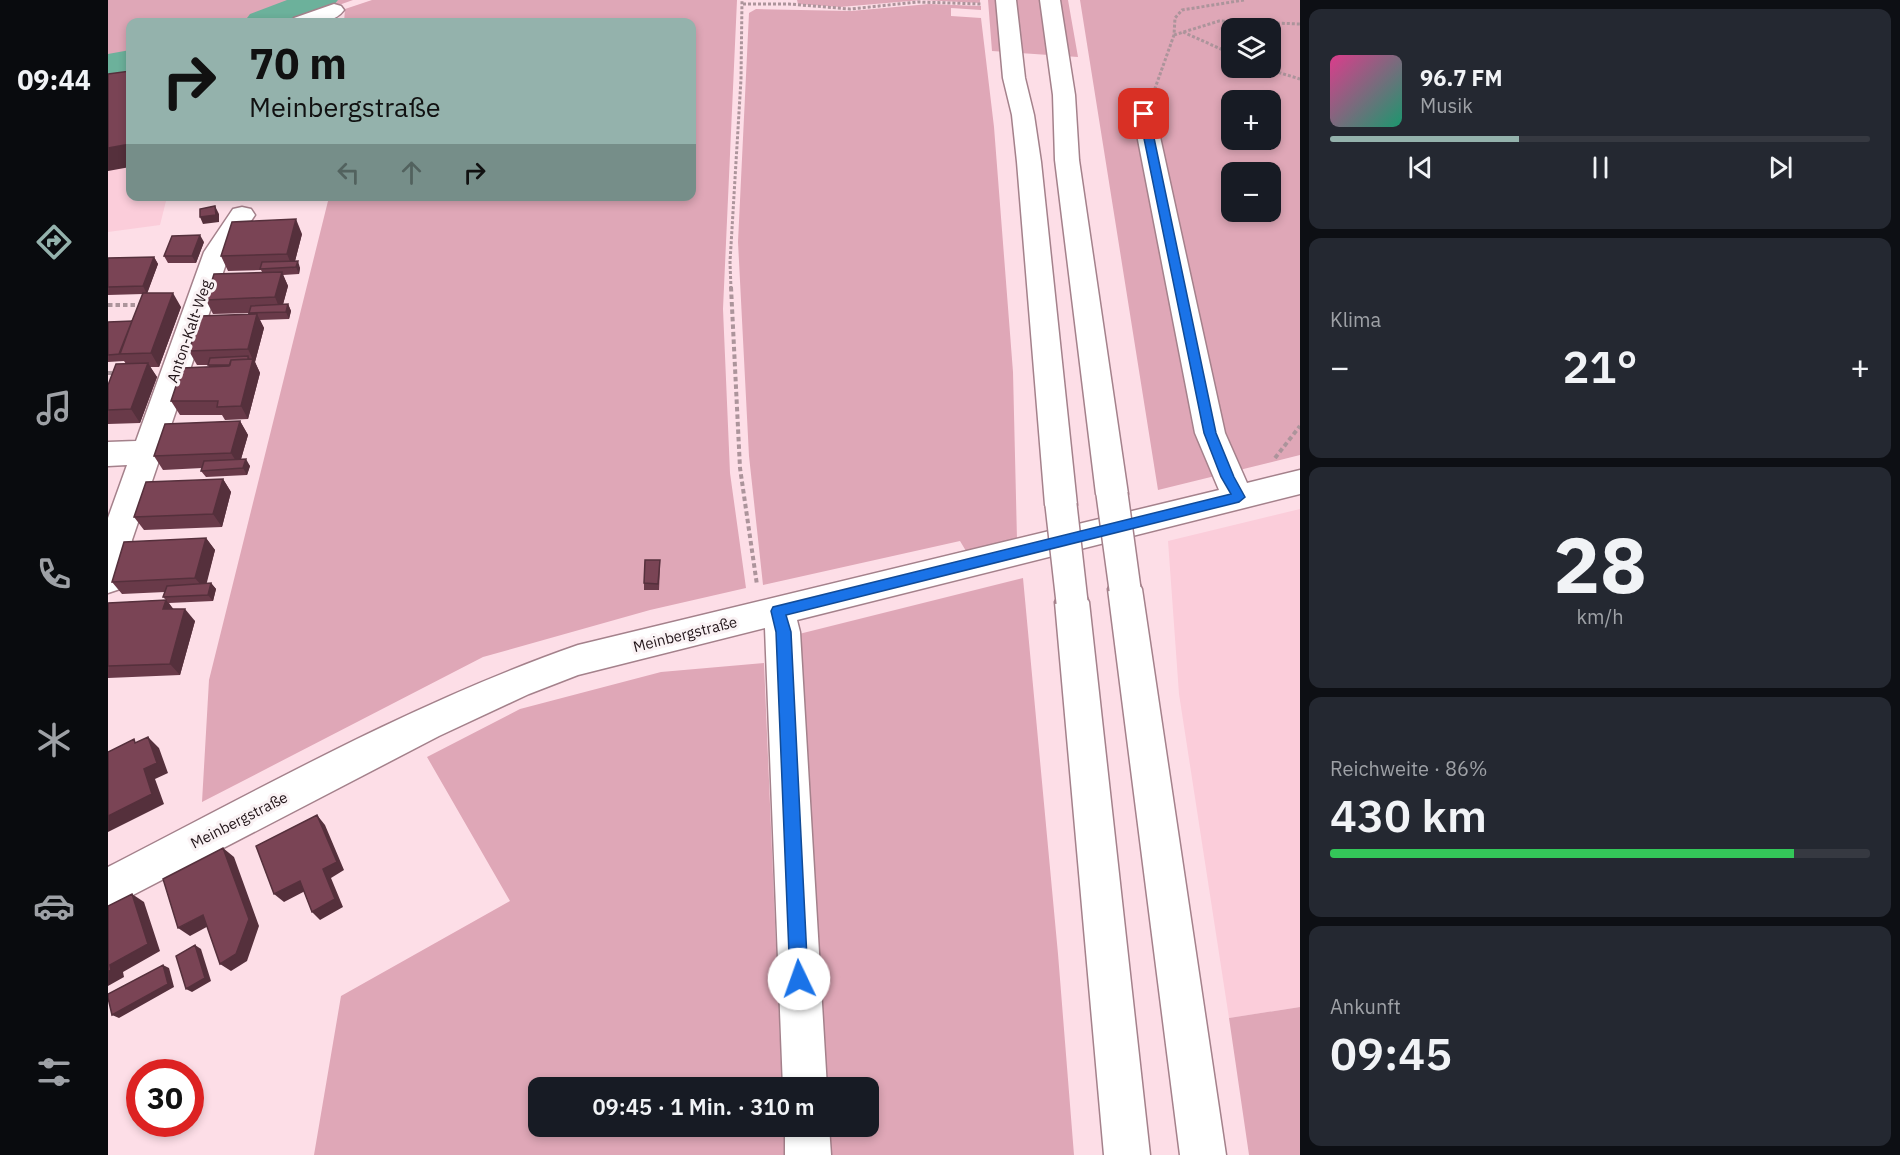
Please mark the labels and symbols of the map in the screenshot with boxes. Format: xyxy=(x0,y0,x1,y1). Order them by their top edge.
pin xyxy=(1118,88,1169,139)
street label: Anton-Kalt-Weg xyxy=(162,277,216,385)
street label: Meinbergstraße xyxy=(631,612,739,656)
street label: Meinbergstraße xyxy=(187,787,291,853)
position arrow xyxy=(767,947,831,1011)
speed limit sign: 30 xyxy=(126,1059,204,1137)

